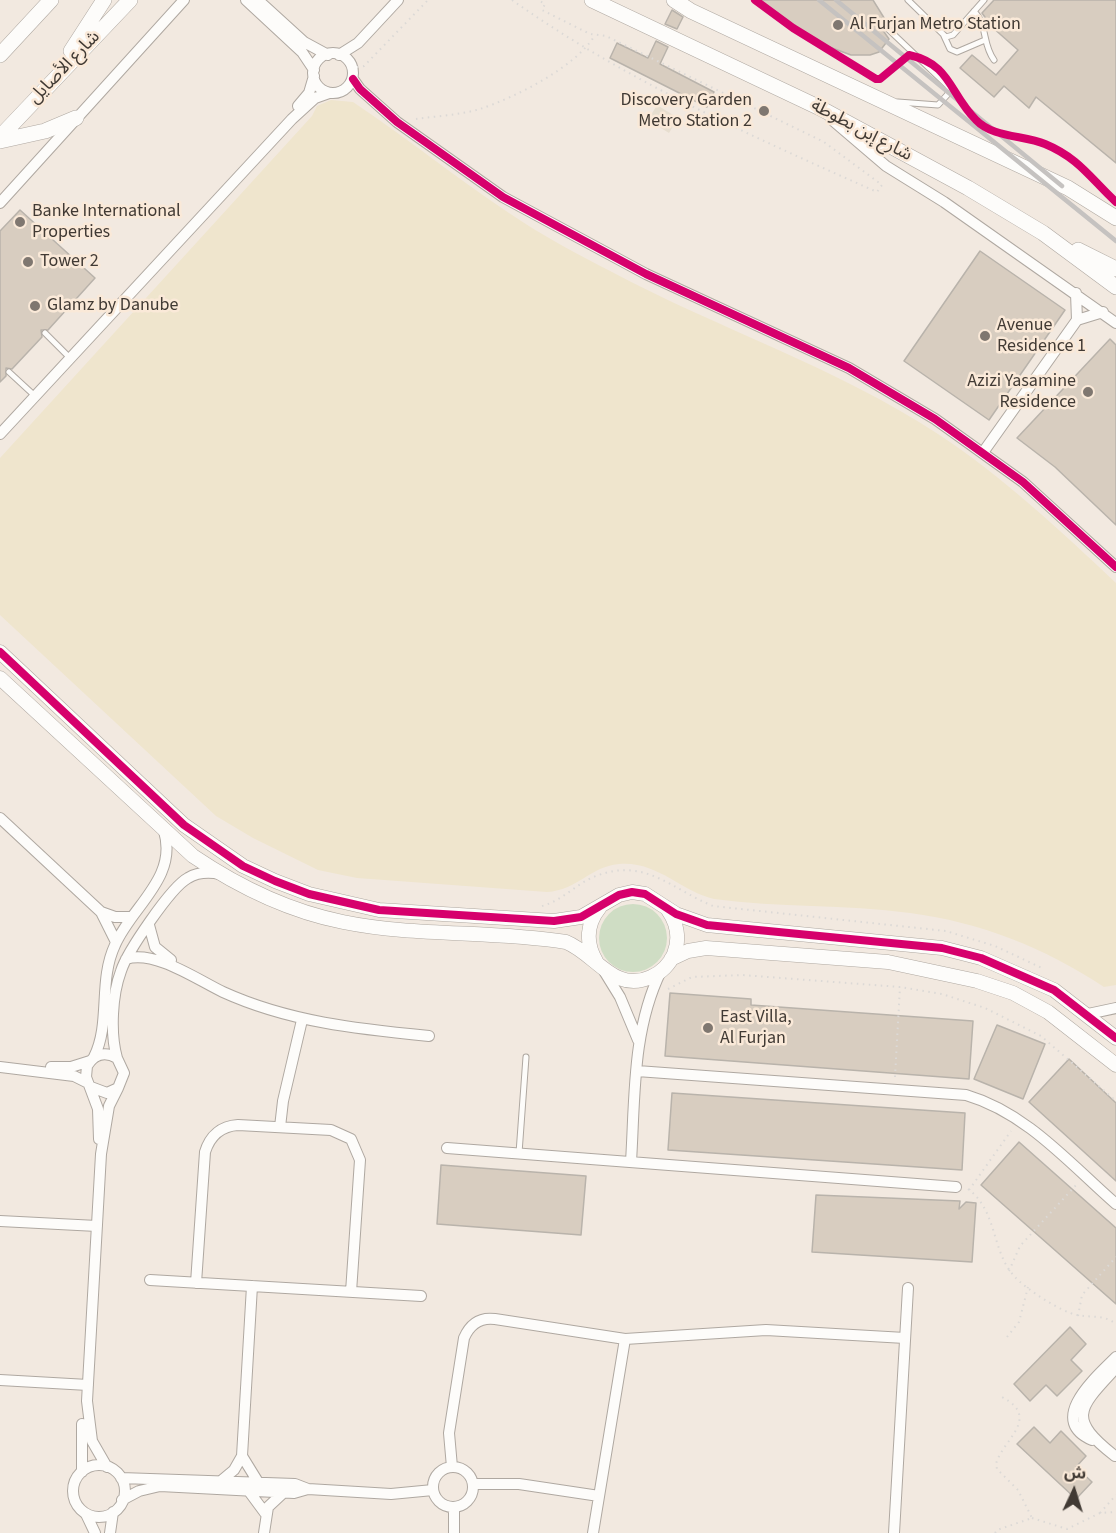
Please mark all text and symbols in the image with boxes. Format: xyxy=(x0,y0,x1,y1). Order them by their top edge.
place label: Al Furjan Metro Station xyxy=(850,14,1021,36)
marker: Al Furjan Metro Station xyxy=(831,18,845,32)
street label: شارع الأصايل xyxy=(25,27,105,109)
place label: Discovery Garden Metro Station 2 xyxy=(620,90,752,132)
street label: شارع إبن بطوطة xyxy=(807,95,915,167)
marker: Discovery Garden Metro Station 2 xyxy=(757,104,771,118)
place label: Banke International Properties xyxy=(32,201,181,244)
marker: Banke International Properties xyxy=(13,215,27,229)
place label: Tower 2 xyxy=(40,251,99,273)
marker: Tower 2 xyxy=(21,255,35,269)
place label: Glamz by Danube xyxy=(47,295,178,317)
marker: Glamz by Danube xyxy=(28,299,42,313)
place label: Avenue Residence 1 xyxy=(997,315,1086,358)
marker: Avenue Residence 1 xyxy=(978,329,992,343)
place label: Azizi Yasamine Residence xyxy=(967,371,1076,413)
marker: Azizi Yasamine Residence xyxy=(1081,385,1095,399)
place label: East Villa, Al Furjan xyxy=(720,1007,792,1050)
marker: East Villa, Al Furjan xyxy=(701,1021,715,1035)
north arrow xyxy=(1044,1461,1104,1521)
text: ش xyxy=(1064,1461,1087,1485)

